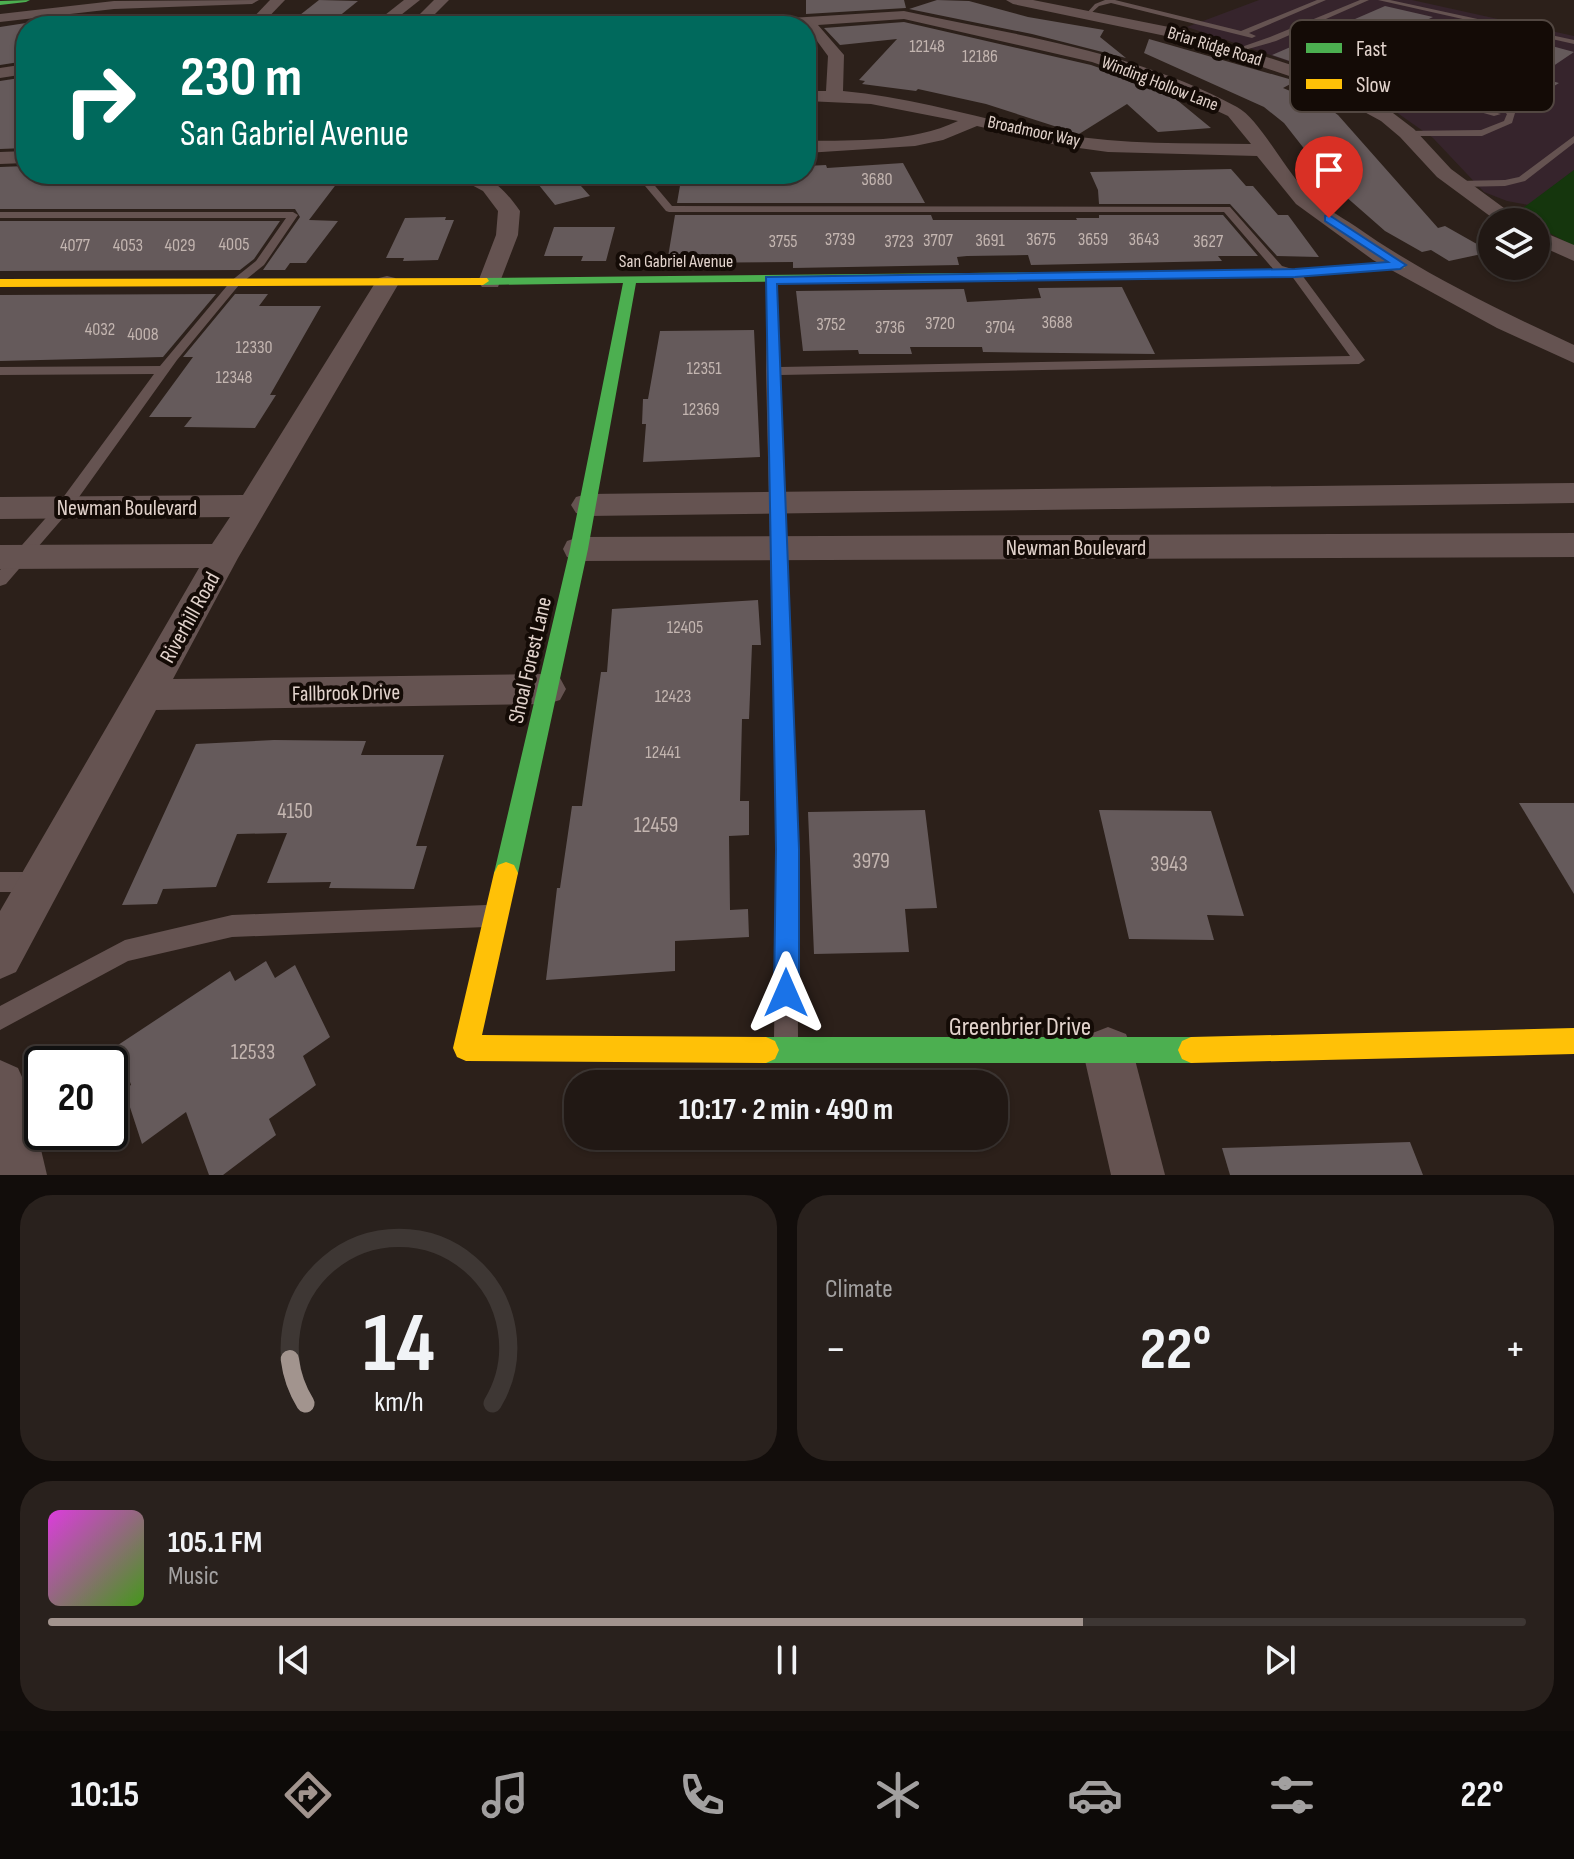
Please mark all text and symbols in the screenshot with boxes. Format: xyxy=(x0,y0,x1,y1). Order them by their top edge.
legend xyxy=(1290,20,1554,112)
street label: Briar Ridge Road xyxy=(1165,22,1265,71)
house number: 12148 xyxy=(909,36,945,57)
text: Fast xyxy=(1356,36,1387,63)
text: 230 m xyxy=(180,45,302,112)
house number: 12186 xyxy=(962,46,998,67)
icon: right xyxy=(48,48,152,152)
street label: Winding Hollow Lane xyxy=(1098,52,1221,115)
text: Slow xyxy=(1356,72,1391,99)
street label: Broadmoor Way xyxy=(986,111,1082,152)
text: San Gabriel Avenue xyxy=(180,113,409,156)
pin xyxy=(1295,136,1363,218)
icon: arrive xyxy=(1307,148,1351,192)
house number: 3680 xyxy=(861,169,893,190)
map controls xyxy=(1478,208,1550,280)
button: layers xyxy=(1478,208,1550,280)
house number: 3739 xyxy=(825,229,855,250)
house number: 3675 xyxy=(1026,229,1056,250)
house number: 3659 xyxy=(1078,229,1108,250)
house number: 3643 xyxy=(1129,229,1159,250)
house number: 3707 xyxy=(923,230,954,251)
house number: 3691 xyxy=(975,230,1005,251)
house number: 3755 xyxy=(768,231,798,252)
house number: 3723 xyxy=(884,231,914,252)
house number: 3627 xyxy=(1193,231,1224,252)
house number: 4005 xyxy=(219,234,249,255)
house number: 4077 xyxy=(60,235,91,256)
house number: 4053 xyxy=(113,235,143,256)
house number: 4029 xyxy=(165,235,195,256)
street label: San Gabriel Avenue xyxy=(619,251,733,272)
house number: 3688 xyxy=(1041,312,1073,333)
house number: 3720 xyxy=(925,313,955,334)
house number: 3752 xyxy=(816,314,846,335)
house number: 3736 xyxy=(875,317,905,338)
house number: 3704 xyxy=(985,317,1016,338)
house number: 4032 xyxy=(85,319,115,340)
house number: 4008 xyxy=(127,324,159,345)
house number: 12330 xyxy=(235,337,273,358)
house number: 12351 xyxy=(686,358,722,379)
house number: 12348 xyxy=(216,367,253,388)
house number: 12369 xyxy=(682,399,720,420)
street label: Newman Boulevard xyxy=(57,495,197,522)
street label: Newman Boulevard xyxy=(1006,535,1146,562)
street label: Riverhill Road xyxy=(154,568,226,668)
street label: Shoal Forest Lane xyxy=(503,594,558,726)
house number: 12405 xyxy=(667,617,703,638)
street label: Fallbrook Drive xyxy=(292,679,400,708)
house number: 12423 xyxy=(655,686,691,707)
house number: 12441 xyxy=(645,742,681,763)
house number: 4150 xyxy=(277,798,313,825)
house number: 12459 xyxy=(634,812,678,839)
house number: 3979 xyxy=(852,848,890,875)
house number: 3943 xyxy=(1150,851,1188,878)
position arrow xyxy=(744,951,828,1035)
street label: Greenbrier Drive xyxy=(949,1012,1091,1043)
house number: 12533 xyxy=(231,1039,275,1066)
speed limit sign: 20 xyxy=(24,1046,128,1150)
text: 10:17 · 2 min · 490 m xyxy=(679,1092,893,1128)
text: Climate xyxy=(825,1274,893,1305)
text: 14 xyxy=(363,1295,434,1395)
text: 22° xyxy=(1140,1314,1211,1386)
text: − xyxy=(825,1323,847,1376)
text: + xyxy=(1504,1323,1526,1376)
text: km/h xyxy=(374,1385,423,1420)
text: 105.1 FM xyxy=(168,1525,262,1561)
text: Music xyxy=(168,1561,219,1592)
icon: previous xyxy=(272,1638,316,1682)
icon: pause xyxy=(765,1638,809,1682)
icon: next xyxy=(1258,1638,1302,1682)
icon: directions xyxy=(280,1767,336,1823)
icon: music xyxy=(477,1767,533,1823)
icon: phone xyxy=(674,1767,730,1823)
icon: climate xyxy=(870,1767,926,1823)
icon: car xyxy=(1067,1767,1123,1823)
icon: filters xyxy=(1264,1767,1320,1823)
text: 10:15 xyxy=(70,1774,139,1817)
text: 22° xyxy=(1461,1774,1504,1817)

